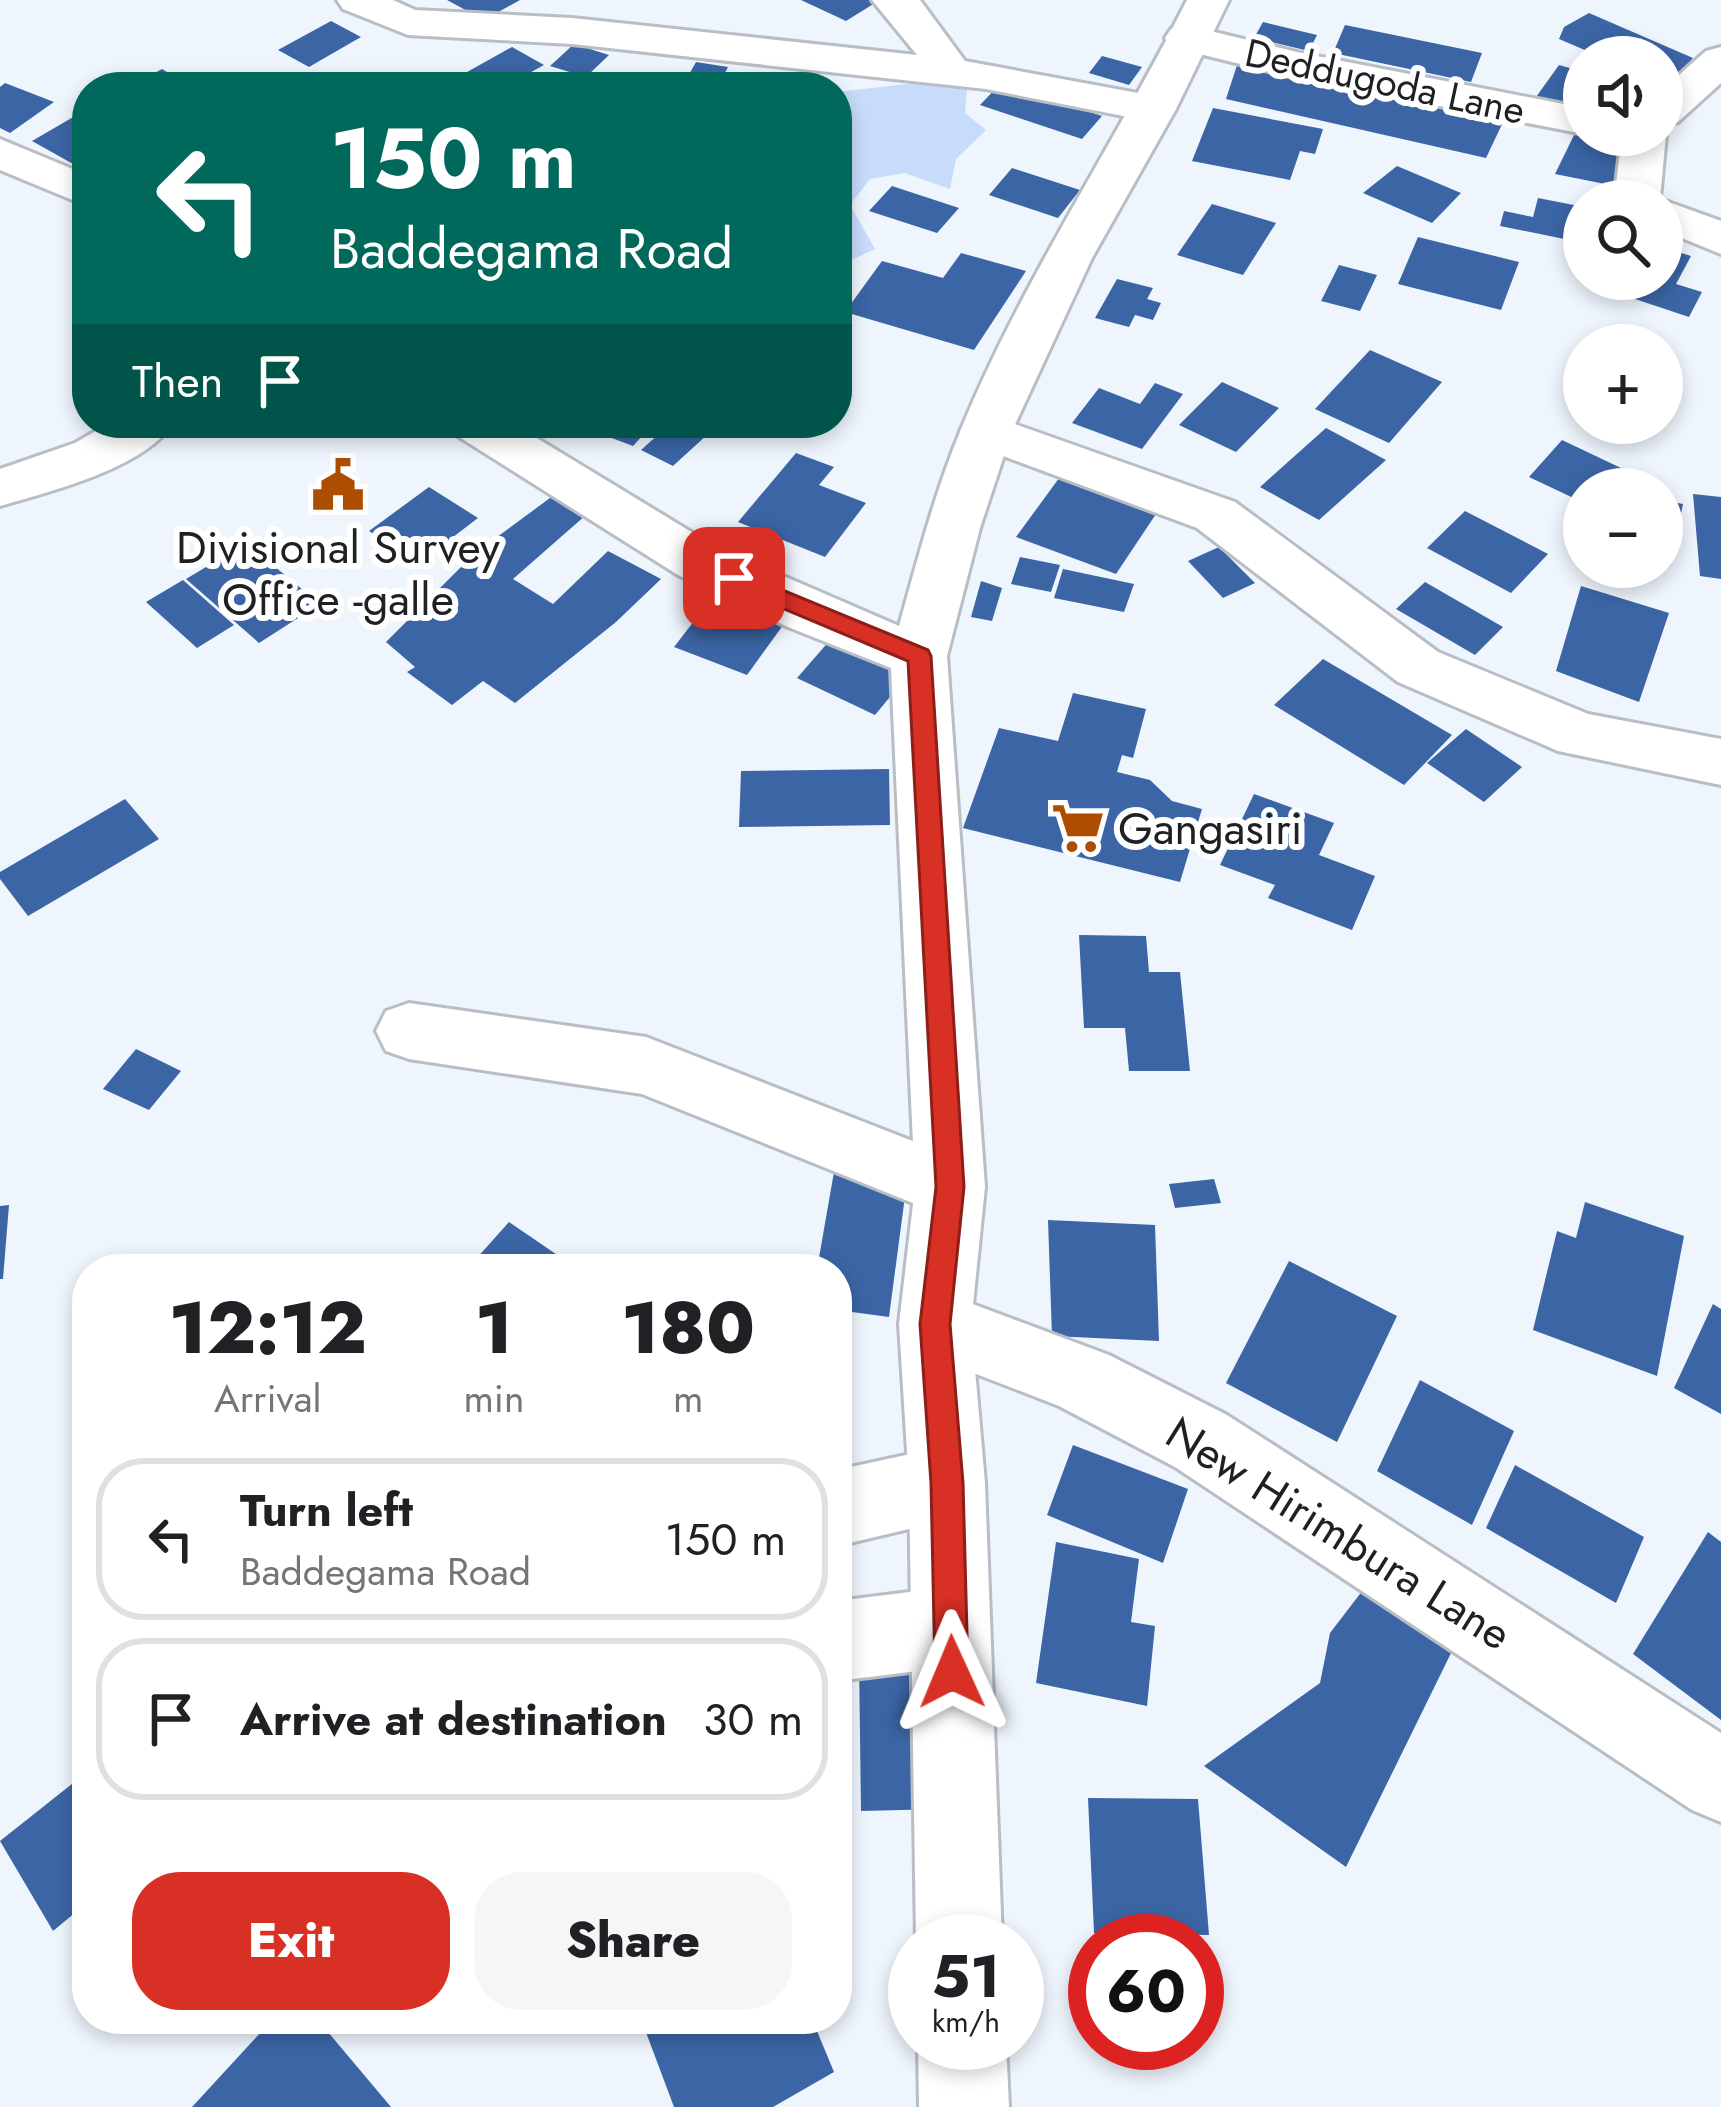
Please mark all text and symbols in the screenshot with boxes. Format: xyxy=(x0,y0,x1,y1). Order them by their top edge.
street label: Deddugoda Lane xyxy=(1240,24,1530,139)
map controls xyxy=(1563,36,1683,588)
button: sound xyxy=(1563,36,1683,156)
text: 150 m xyxy=(330,98,577,220)
icon: left xyxy=(132,120,288,276)
button: search xyxy=(1563,180,1683,300)
text: Baddegama Road xyxy=(330,210,733,288)
button: + xyxy=(1563,324,1683,444)
icon: arrive xyxy=(247,348,313,414)
text: Then xyxy=(132,349,223,414)
public building icon: Divisional Survey Office -galle xyxy=(309,456,367,514)
button: − xyxy=(1563,468,1683,588)
place label: Divisional Survey Office -galle xyxy=(176,515,500,632)
pin xyxy=(683,527,785,629)
icon: arrive xyxy=(701,545,767,611)
place label: Gangasiri xyxy=(1118,796,1302,861)
supermarket icon: Gangasiri xyxy=(1049,799,1107,857)
text: 12:12 xyxy=(169,1276,367,1380)
text: 1 xyxy=(475,1276,513,1380)
text: 180 xyxy=(621,1276,755,1380)
text: Arrival xyxy=(214,1370,321,1427)
text: min xyxy=(463,1370,524,1427)
text: m xyxy=(673,1370,703,1427)
street label: New Hirimbura Lane xyxy=(1154,1401,1524,1666)
text: Turn left xyxy=(240,1478,413,1543)
icon: left xyxy=(138,1506,204,1572)
text: 150 m xyxy=(665,1507,786,1572)
text: Baddegama Road xyxy=(240,1543,531,1600)
position arrow xyxy=(889,1609,1015,1735)
icon: arrive xyxy=(138,1686,204,1752)
text: Arrive at destination xyxy=(240,1687,667,1752)
text: 30 m xyxy=(703,1687,803,1752)
button: Exit xyxy=(132,1872,450,2010)
button: Share xyxy=(474,1872,792,2010)
speed limit sign: 60 xyxy=(1068,1914,1224,2070)
text: 51 xyxy=(931,1933,1001,2020)
text: km/h xyxy=(932,2000,1000,2043)

